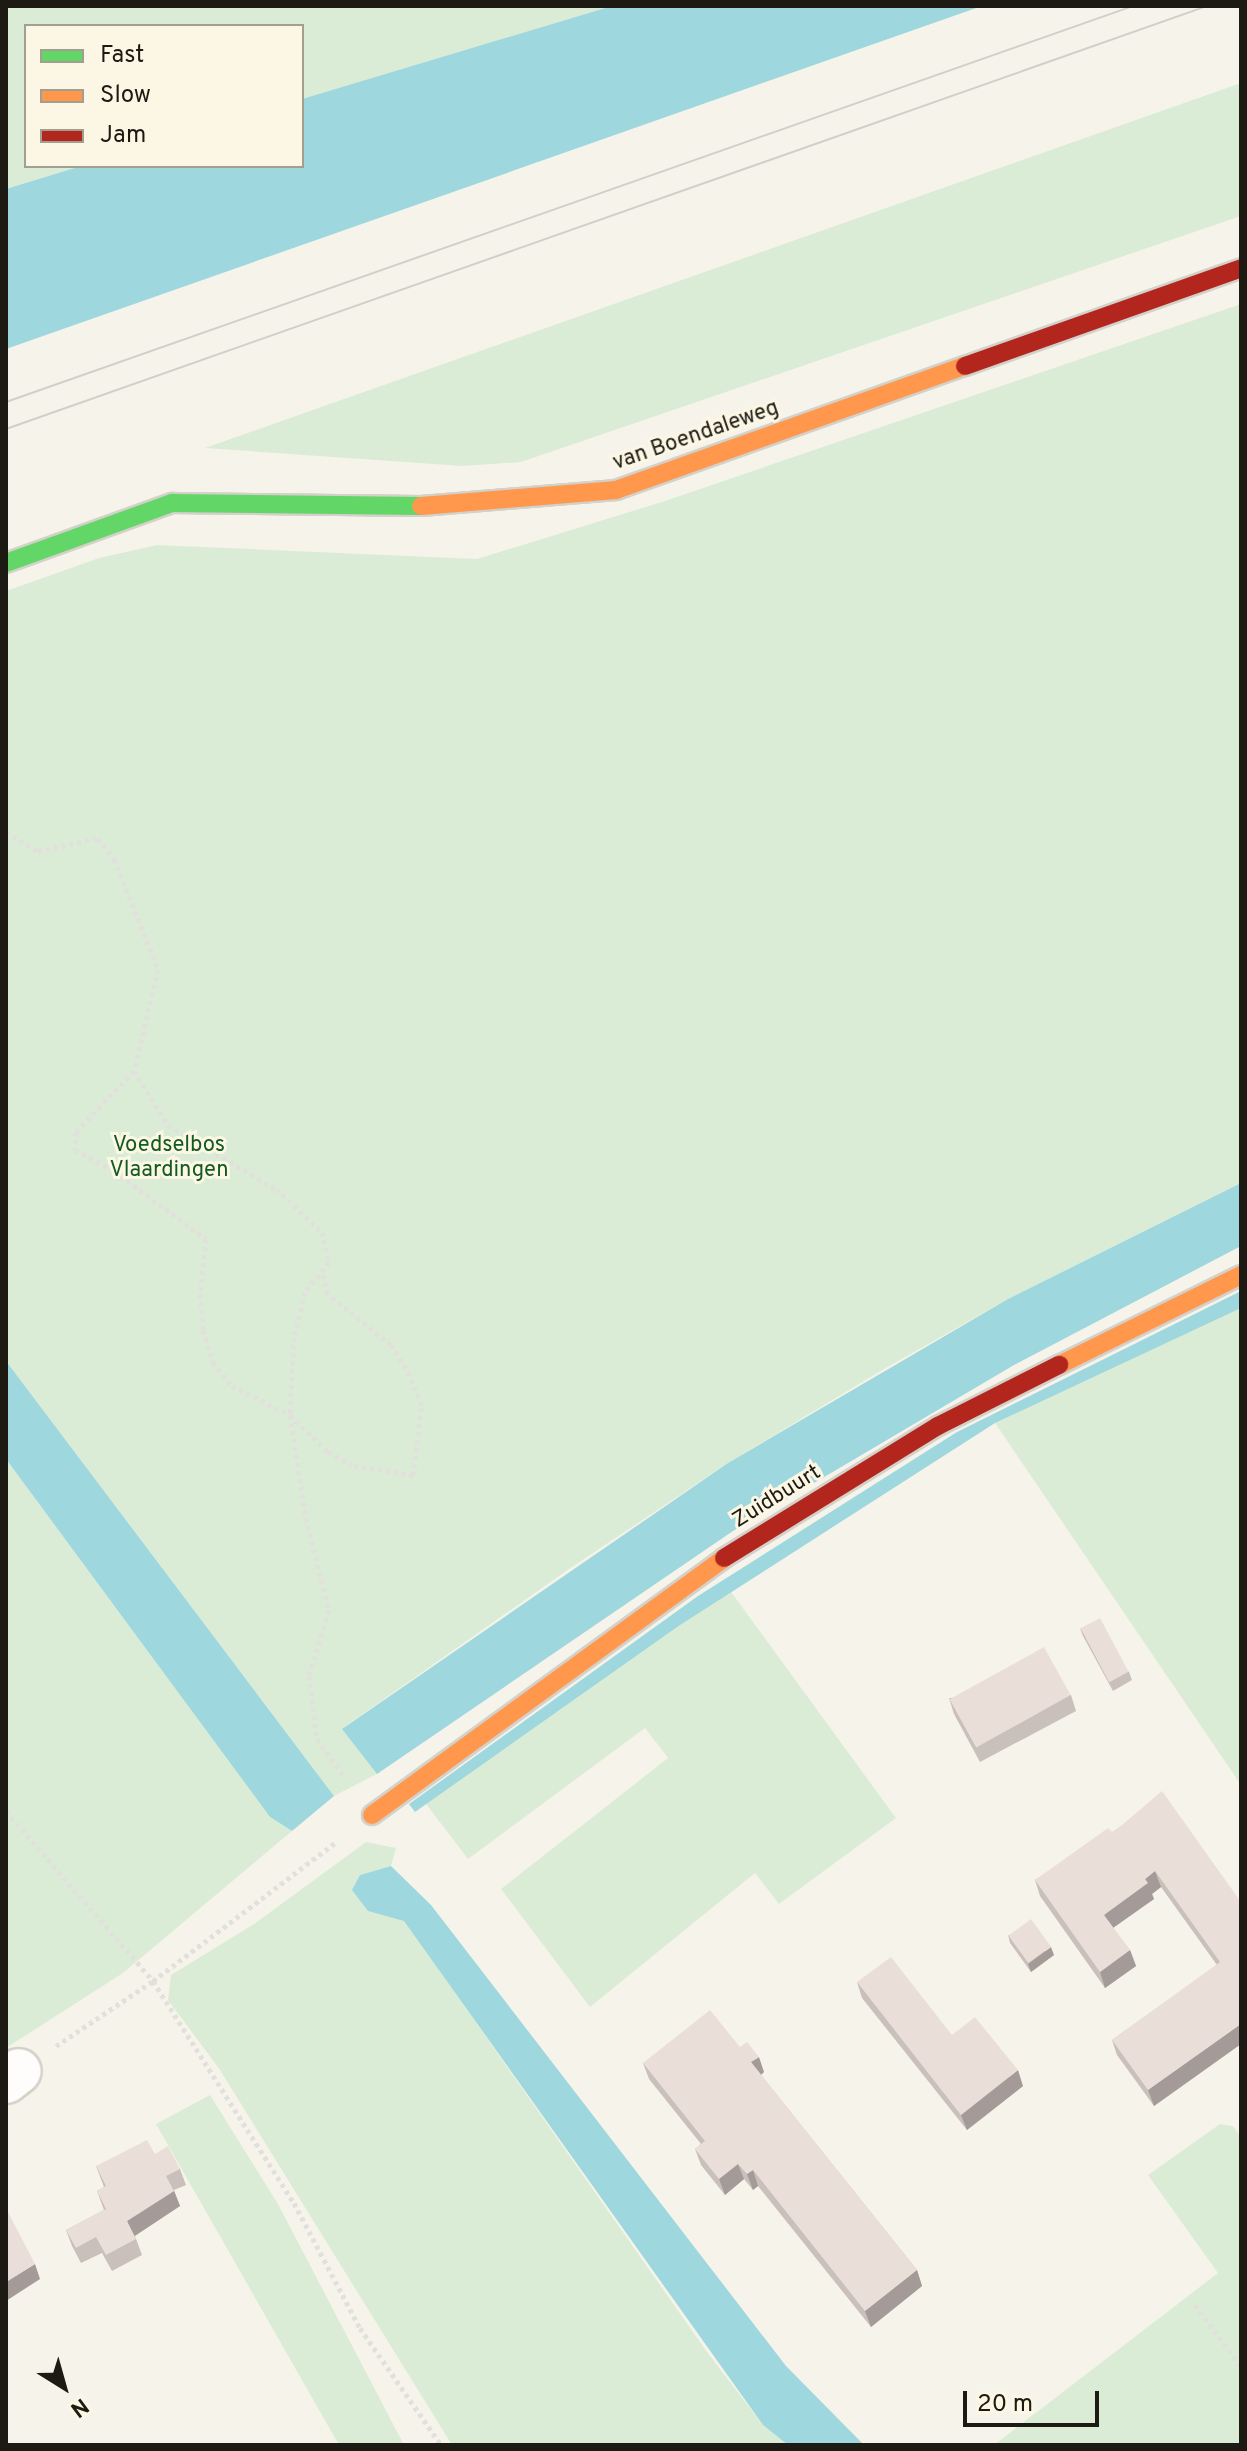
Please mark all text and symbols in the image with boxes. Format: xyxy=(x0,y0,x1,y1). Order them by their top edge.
legend xyxy=(24,24,304,168)
text: Fast xyxy=(100,41,144,71)
text: Slow xyxy=(100,81,151,111)
text: Jam xyxy=(100,121,146,151)
street label: van Boendaleweg xyxy=(610,395,782,477)
park label: Voedselbos Vlaardingen xyxy=(109,1132,229,1184)
street label: Zuidbuurt xyxy=(728,1460,826,1534)
north arrow xyxy=(24,2347,104,2427)
scale bar xyxy=(967,2375,1103,2425)
text: 20 m xyxy=(977,2390,1033,2420)
text: N xyxy=(64,2391,93,2422)

